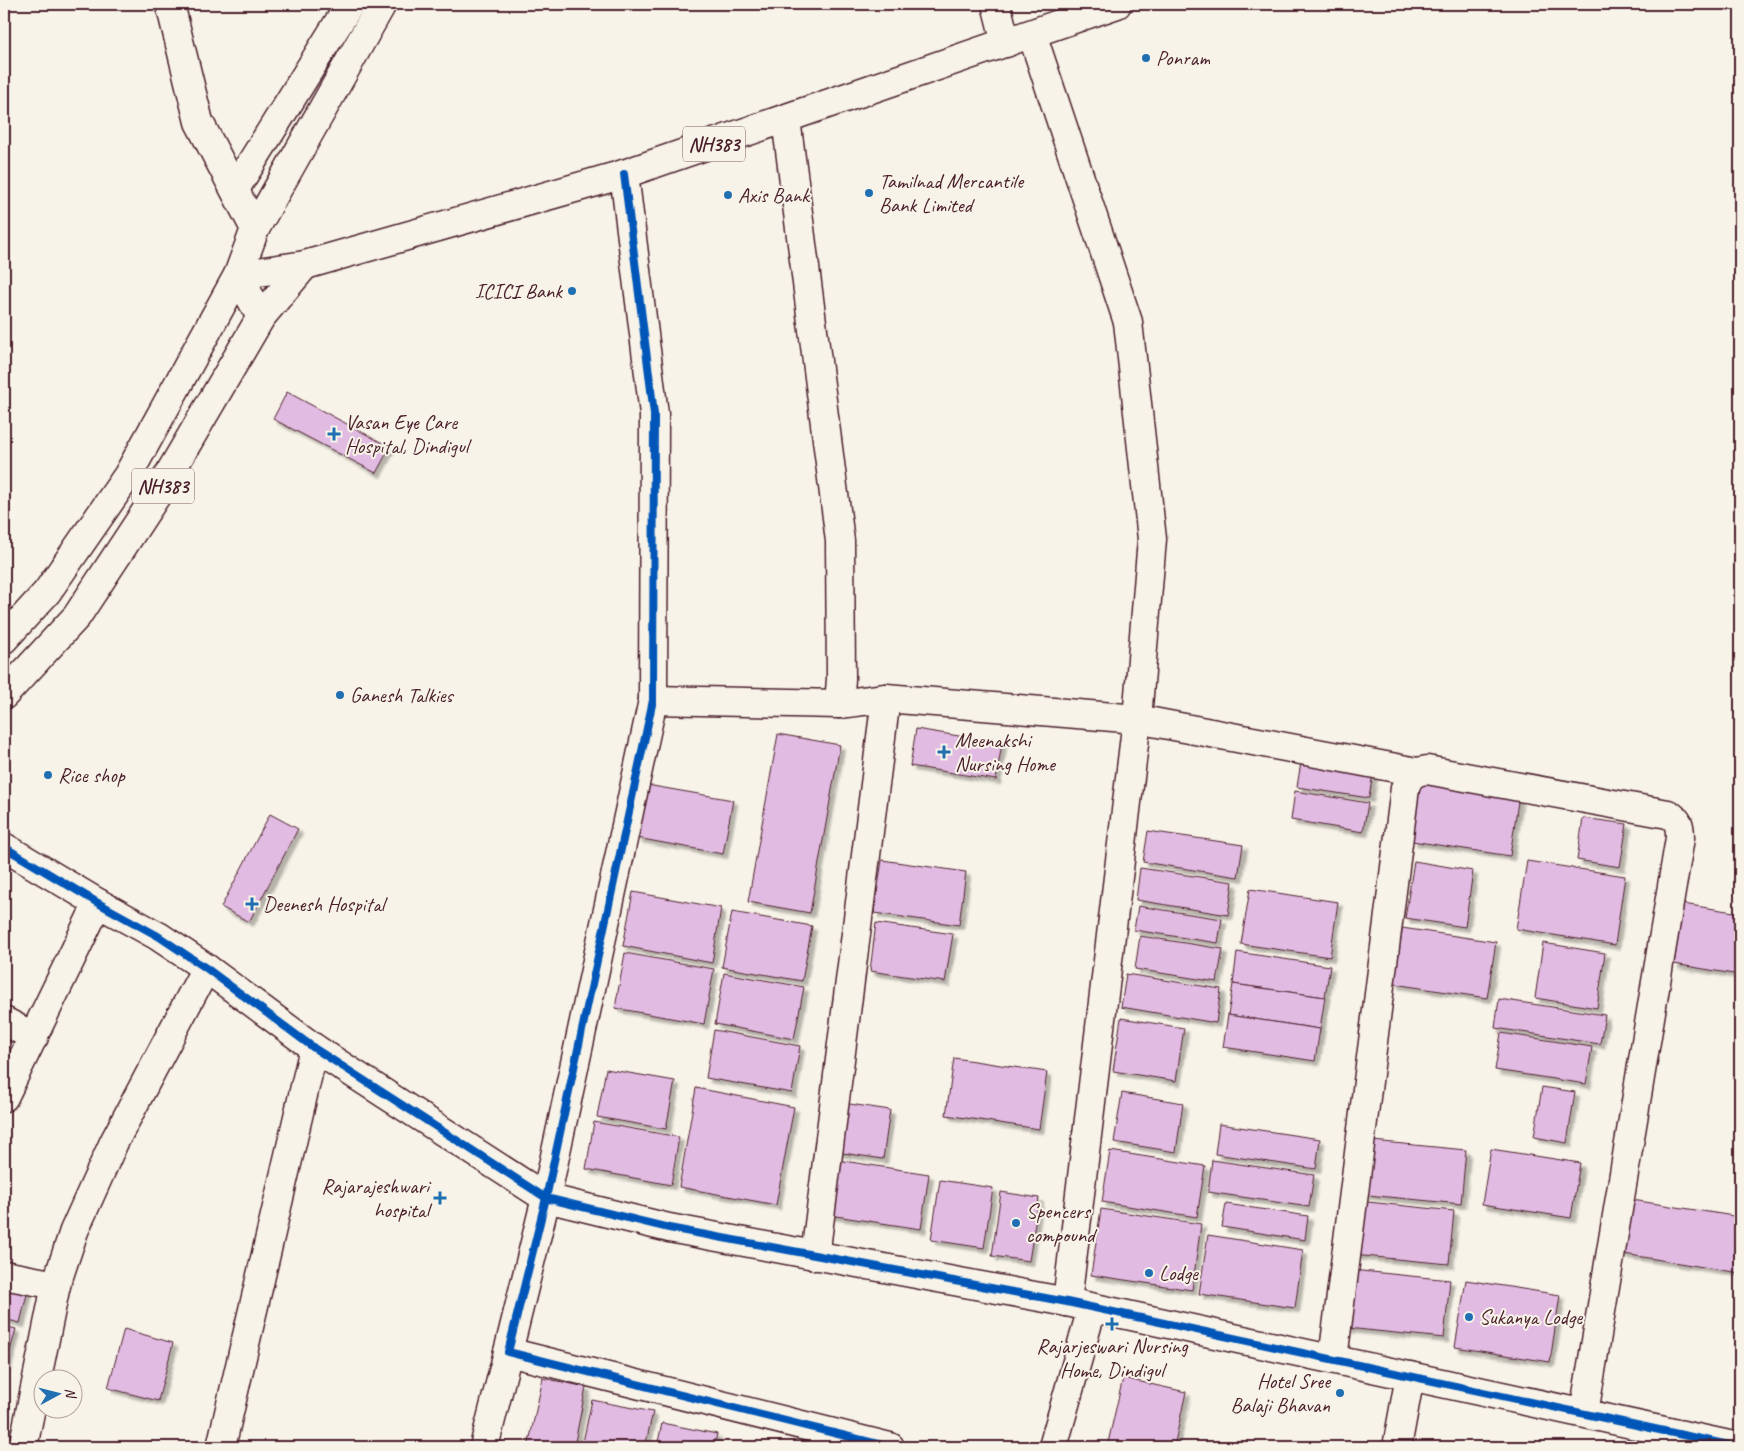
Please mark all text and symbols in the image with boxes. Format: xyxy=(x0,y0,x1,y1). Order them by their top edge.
place label: Ponram xyxy=(1156,45,1211,71)
marker: Ponram xyxy=(1140,52,1152,64)
road number: NH383 xyxy=(683,126,745,162)
place label: Tamilnad Mercantile Bank Limited xyxy=(879,168,1025,218)
place label: Axis Bank xyxy=(738,182,811,208)
marker: Tamilnad Mercantile Bank Limited xyxy=(863,187,875,199)
marker: Axis Bank xyxy=(722,189,734,201)
place label: ICICI Bank xyxy=(475,278,563,304)
marker: ICICI Bank xyxy=(566,285,578,297)
place label: Vasan Eye Care Hospital, Dindigul xyxy=(345,409,472,459)
marker: Vasan Eye Care Hospital, Dindigul xyxy=(327,427,341,441)
road number: NH383 xyxy=(132,468,194,504)
place label: Ganesh Talkies xyxy=(350,682,455,708)
marker: Ganesh Talkies xyxy=(334,689,346,701)
place label: Meenakshi Nursing Home xyxy=(955,727,1057,777)
marker: Meenakshi Nursing Home xyxy=(937,745,951,759)
place label: Rice shop xyxy=(58,762,126,788)
marker: Rice shop xyxy=(42,769,54,781)
place label: Deenesh Hospital xyxy=(263,891,388,917)
marker: Deenesh Hospital xyxy=(245,897,259,911)
place label: Rajarajeshwari hospital xyxy=(321,1173,432,1223)
marker: Rajarajeshwari hospital xyxy=(433,1191,447,1205)
place label: Spencers compound xyxy=(1026,1198,1098,1248)
marker: Spencers compound xyxy=(1010,1217,1022,1229)
place label: Lodge xyxy=(1159,1260,1199,1286)
marker: Lodge xyxy=(1143,1267,1155,1279)
place label: Sukanya Lodge xyxy=(1479,1304,1583,1330)
marker: Sukanya Lodge xyxy=(1463,1311,1475,1323)
marker: Rajarjeswari Nursing Home, Dindigul xyxy=(1105,1317,1119,1331)
place label: Rajarjeswari Nursing Home, Dindigul xyxy=(1036,1333,1189,1383)
north arrow xyxy=(32,1368,82,1418)
place label: Hotel Sree Balaji Bhavan xyxy=(1231,1368,1332,1418)
text: N xyxy=(61,1387,80,1400)
marker: Hotel Sree Balaji Bhavan xyxy=(1334,1387,1346,1399)

